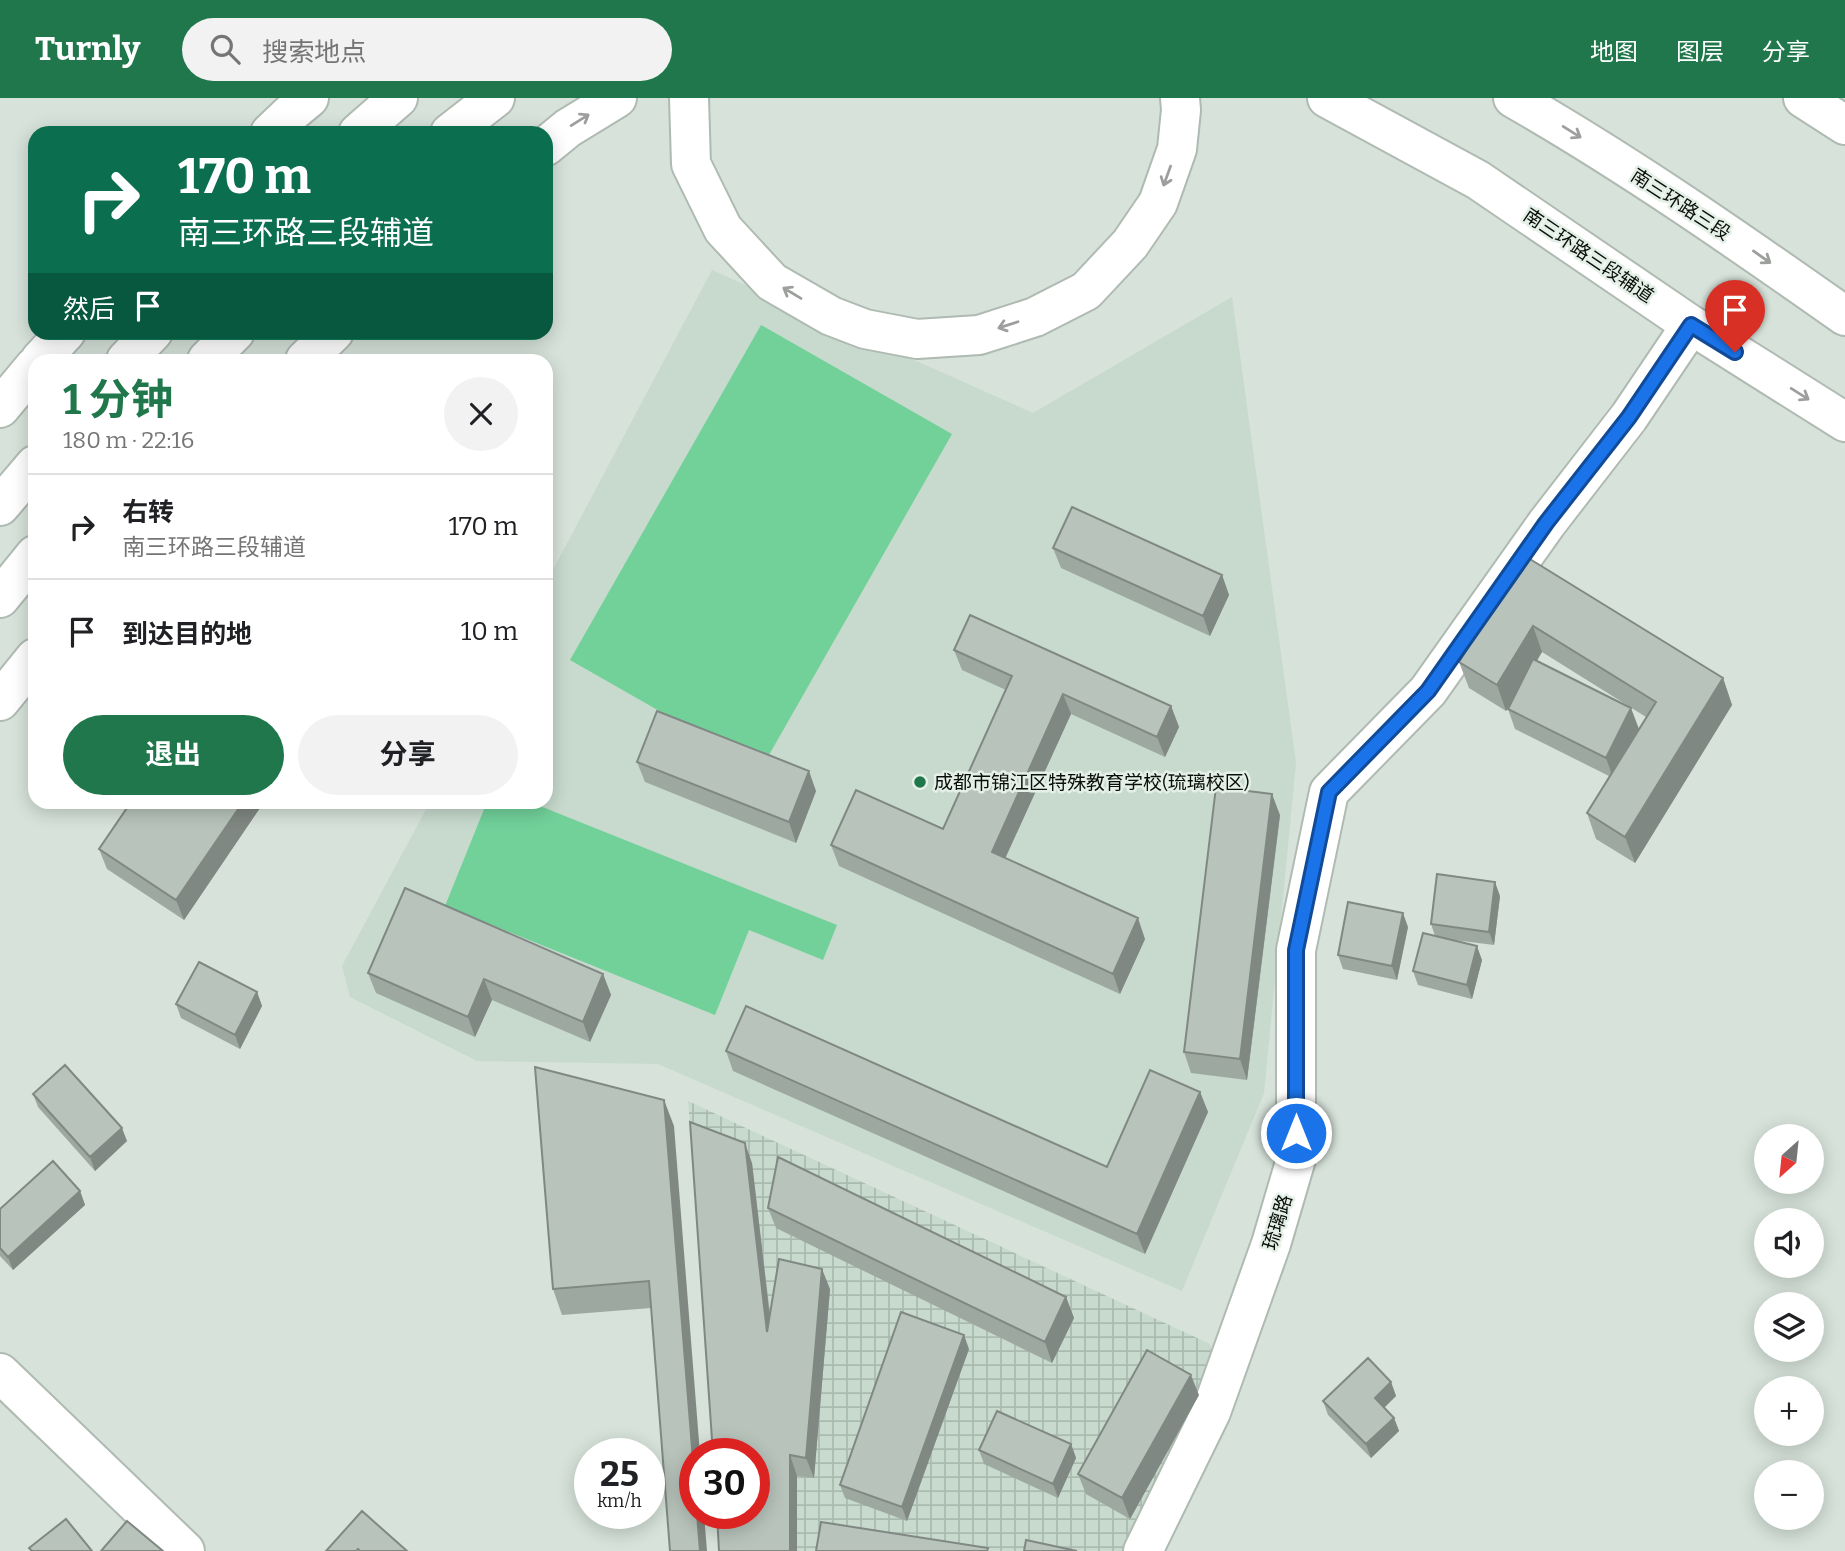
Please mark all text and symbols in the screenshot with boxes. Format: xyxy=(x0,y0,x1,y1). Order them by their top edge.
search box xyxy=(182,18,672,81)
text: Turnly xyxy=(35,29,140,69)
icon: search xyxy=(206,30,244,68)
text: 搜索地点 xyxy=(262,37,366,68)
text: 地图 xyxy=(1590,38,1638,66)
text: 图层 xyxy=(1676,38,1724,66)
text: 分享 xyxy=(1762,38,1810,66)
one-way arrow xyxy=(570,113,590,127)
one-way arrow xyxy=(1561,126,1581,140)
text: 170 m xyxy=(178,147,311,206)
icon: right xyxy=(63,154,154,245)
street label: 南三环路三段 xyxy=(1627,164,1735,245)
one-way arrow xyxy=(1160,165,1172,187)
street label: 南三环路三段辅道 xyxy=(1519,203,1658,307)
text: 南三环路三段辅道 xyxy=(178,214,434,252)
one-way arrow xyxy=(1752,250,1771,265)
pin xyxy=(1705,280,1765,352)
one-way arrow xyxy=(782,286,802,300)
icon: arrive xyxy=(129,287,167,325)
icon: arrive xyxy=(1716,291,1754,329)
text: 然后 xyxy=(63,294,115,325)
one-way arrow xyxy=(997,320,1019,333)
text: 1 分钟 xyxy=(63,375,173,425)
button: close xyxy=(444,377,518,451)
one-way arrow xyxy=(1790,386,1809,401)
text: 180 m · 22:16 xyxy=(63,426,194,454)
text: 右转 xyxy=(122,497,174,528)
icon: right xyxy=(63,508,101,546)
text: 170 m xyxy=(448,511,518,542)
text: 南三环路三段辅道 xyxy=(122,533,306,561)
icon: arrive xyxy=(63,613,101,651)
text: 10 m xyxy=(461,616,518,647)
text: 到达目的地 xyxy=(122,619,252,650)
button: 退出 xyxy=(63,715,284,795)
button: 分享 xyxy=(298,715,518,795)
place label: 成都市锦江区特殊教育学校(琉璃校区) xyxy=(934,771,1250,794)
marker: 成都市锦江区特殊教育学校(琉璃校区) xyxy=(912,774,928,790)
position arrow xyxy=(1259,1096,1333,1170)
north arrow xyxy=(1754,1124,1824,1194)
map controls xyxy=(1754,1124,1824,1530)
street label: 琉璃路 xyxy=(1258,1192,1297,1253)
button: sound xyxy=(1754,1208,1824,1278)
button: layers xyxy=(1754,1292,1824,1362)
button: + xyxy=(1754,1376,1824,1446)
speed limit sign: 30 xyxy=(679,1438,770,1529)
text: 25 xyxy=(600,1453,639,1495)
button: − xyxy=(1754,1460,1824,1530)
text: km/h xyxy=(597,1490,642,1512)

